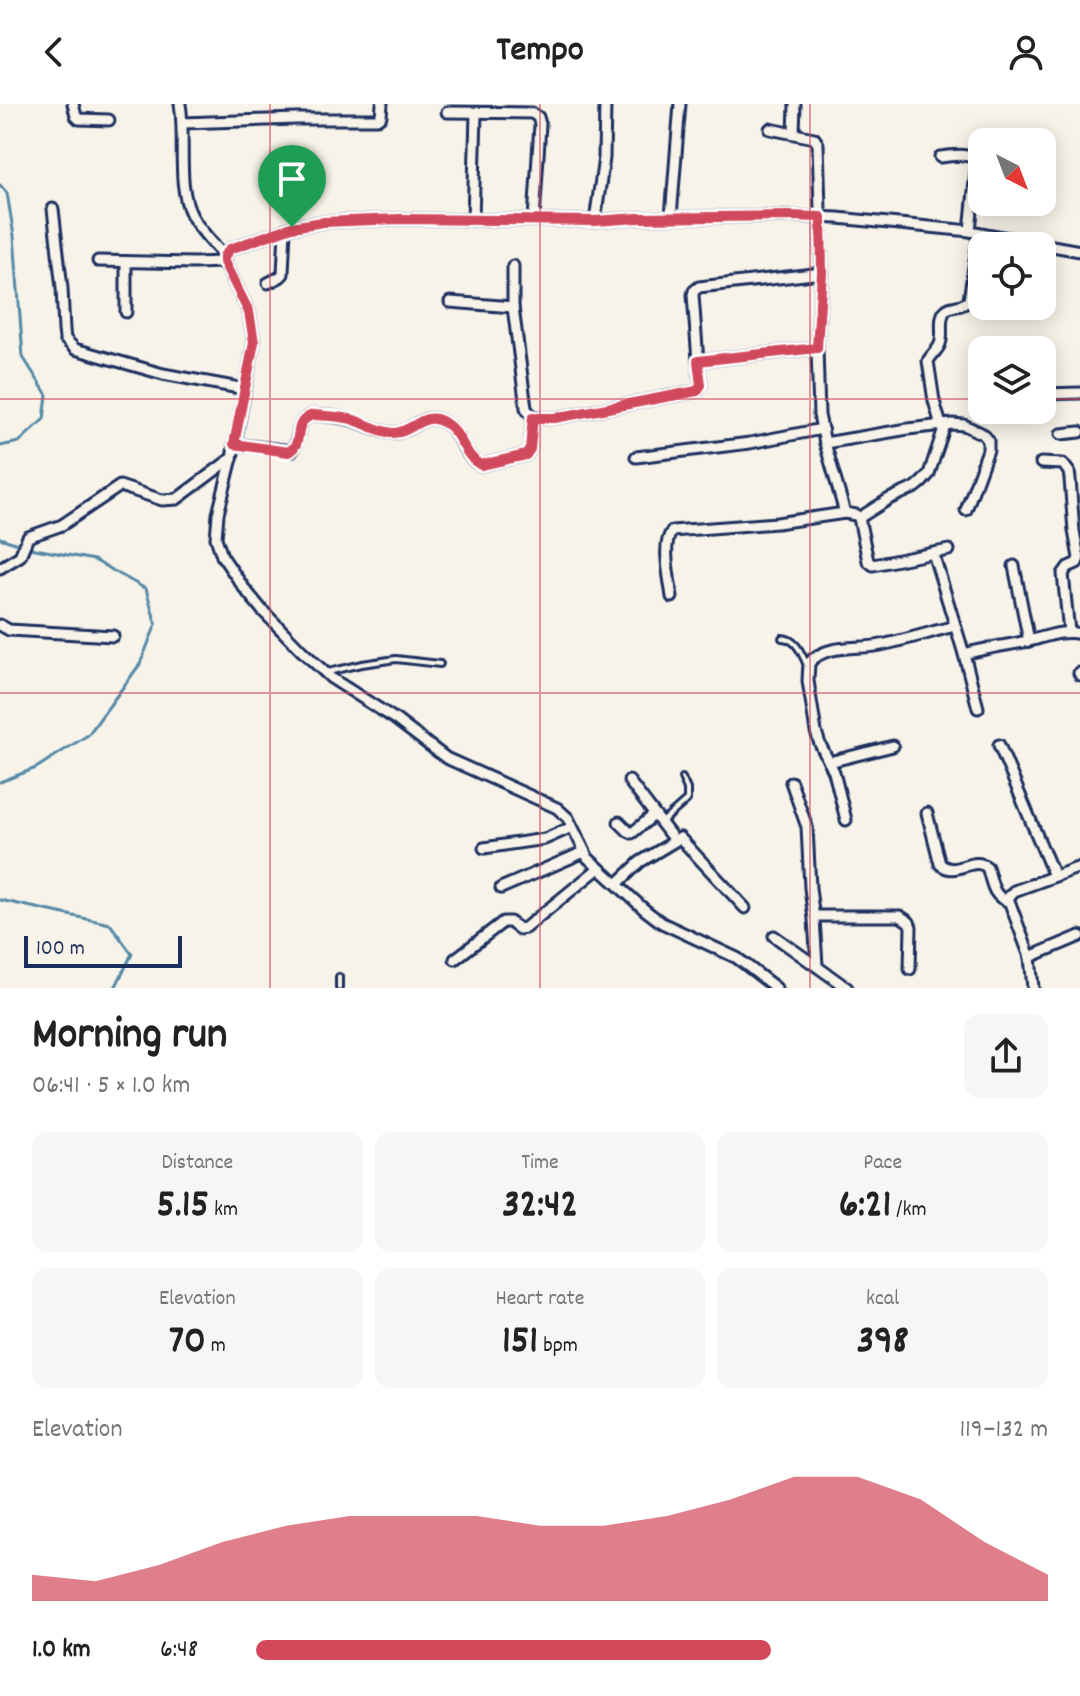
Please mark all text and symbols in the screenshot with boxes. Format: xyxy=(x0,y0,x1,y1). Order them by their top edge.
text: Tempo xyxy=(496,26,584,78)
icon: back xyxy=(32,30,76,74)
icon: person xyxy=(1004,30,1048,74)
north arrow xyxy=(968,128,1056,216)
map controls xyxy=(968,128,1056,424)
pin xyxy=(258,145,326,227)
icon: arrive xyxy=(270,157,314,201)
button: locate xyxy=(968,232,1056,320)
button: layers xyxy=(968,336,1056,424)
scale bar xyxy=(24,932,182,968)
text: 100 m xyxy=(36,934,85,965)
text: Morning run xyxy=(32,1006,227,1069)
button: share xyxy=(964,1014,1048,1098)
text: 06:41 · 5 × 1.0 km xyxy=(32,1068,190,1105)
text: Distance xyxy=(161,1148,233,1179)
text: Time xyxy=(521,1148,559,1179)
text: Pace xyxy=(863,1148,902,1179)
text: 5.15 xyxy=(157,1179,209,1236)
text: 32:42 xyxy=(502,1179,578,1236)
text: 6:21 xyxy=(839,1179,891,1236)
text: km xyxy=(209,1195,238,1226)
text: /km xyxy=(891,1195,927,1226)
text: Elevation xyxy=(159,1284,236,1315)
text: Heart rate xyxy=(496,1284,584,1315)
text: kcal xyxy=(866,1284,899,1315)
text: 70 xyxy=(169,1315,206,1372)
text: 151 xyxy=(502,1315,538,1372)
text: 398 xyxy=(857,1315,909,1372)
text: m xyxy=(206,1331,226,1362)
text: bpm xyxy=(538,1331,578,1362)
text: Elevation xyxy=(32,1412,122,1449)
text: 119–132 m xyxy=(959,1412,1048,1449)
text: 1.0 km xyxy=(32,1632,91,1669)
text: 6:48 xyxy=(160,1632,198,1669)

